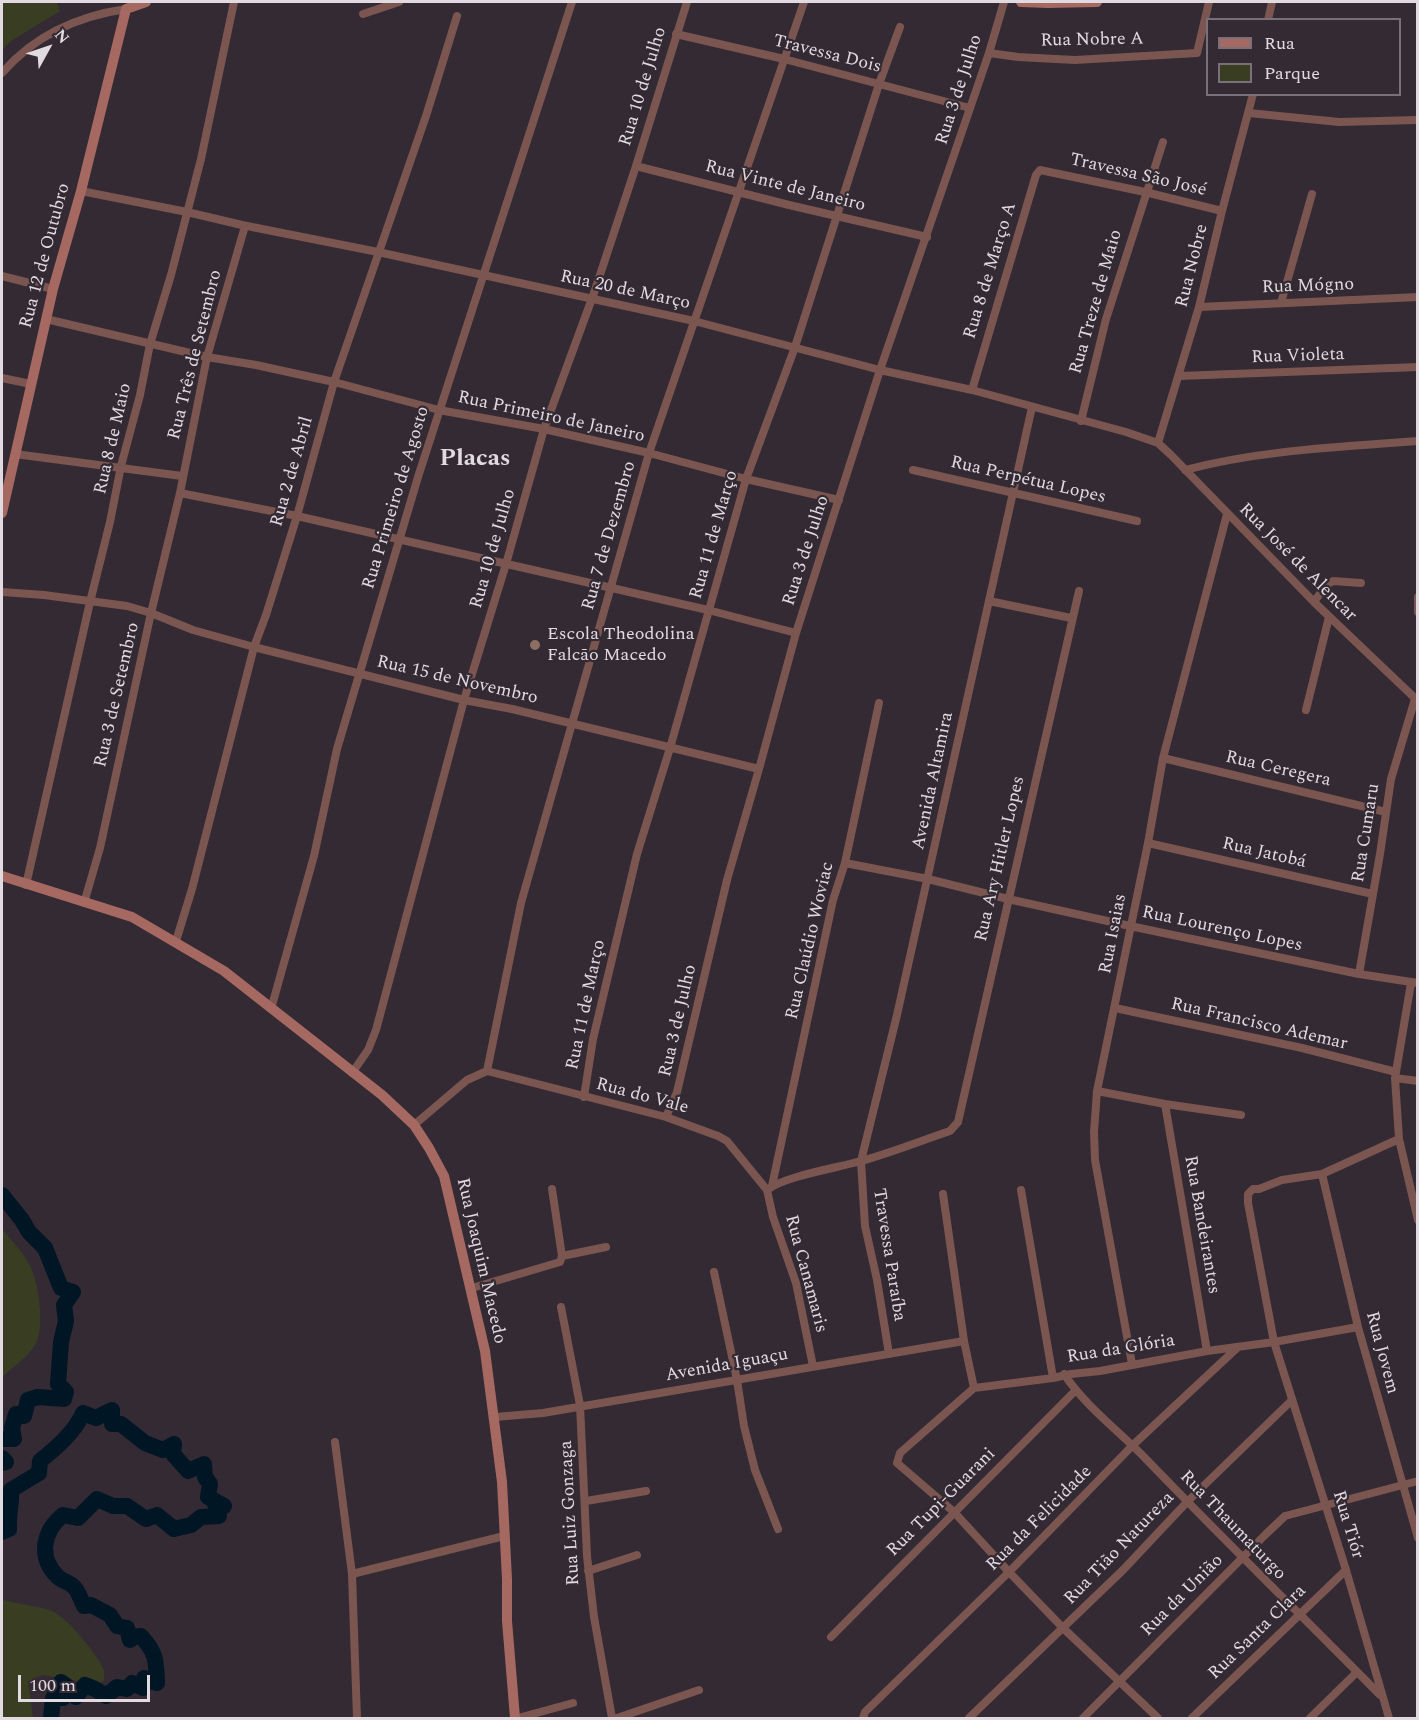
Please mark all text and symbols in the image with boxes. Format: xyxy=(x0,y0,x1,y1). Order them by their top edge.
north arrow xyxy=(18,18,78,78)
legend xyxy=(1206,18,1401,96)
text: N xyxy=(48,24,75,49)
street label: Rua 10 de Julho xyxy=(616,25,672,149)
street label: Rua Nobre A xyxy=(1040,29,1144,53)
text: Rua xyxy=(1264,30,1295,57)
street label: Travessa Dois xyxy=(771,31,883,79)
street label: Rua 3 de Julho xyxy=(932,32,988,148)
text: Parque xyxy=(1264,60,1320,87)
street label: Travessa São José xyxy=(1068,150,1208,202)
street label: Rua Vinte de Janeiro xyxy=(703,157,867,217)
street label: Rua 12 de Outubro xyxy=(16,181,76,331)
street label: Rua 8 de Março A xyxy=(960,200,1022,342)
street label: Rua Nobre xyxy=(1172,222,1214,310)
street label: Rua Treze de Maio xyxy=(1066,227,1128,377)
street label: Rua 20 de Março xyxy=(558,267,692,315)
street label: Rua Três de Setembro xyxy=(164,268,228,442)
street label: Rua Mógno xyxy=(1262,275,1354,299)
street label: Rua Violeta xyxy=(1251,345,1345,369)
street label: Rua 8 de Maio xyxy=(91,381,137,497)
street label: Rua Primeiro de Janeiro xyxy=(455,388,647,448)
street label: Rua Primeiro de Agosto xyxy=(359,404,435,592)
street label: Rua 2 de Abril xyxy=(267,415,319,529)
district label: Placas xyxy=(439,446,511,474)
street label: Rua Perpétua Lopes xyxy=(948,453,1108,509)
street label: Rua 7 de Dezembro xyxy=(578,459,642,613)
street label: Rua 11 de Março xyxy=(686,468,744,602)
street label: Rua 10 de Julho xyxy=(467,487,521,611)
street label: Rua 3 de Julho xyxy=(779,493,835,609)
street label: Rua José de Alencar xyxy=(1233,499,1361,627)
street label: Rua 3 de Setembro xyxy=(91,620,145,770)
place label: Escola Theodolina Falcão Macedo xyxy=(547,624,694,666)
marker: Escola Theodolina Falcão Macedo xyxy=(528,638,542,652)
street label: Rua 15 de Novembro xyxy=(374,652,540,710)
street label: Avenida Altamira xyxy=(909,710,959,852)
street label: Rua Ceregera xyxy=(1223,747,1333,793)
street label: Rua Ary Hitler Lopes xyxy=(971,774,1031,944)
street label: Rua Cumaru xyxy=(1349,782,1385,884)
street label: Rua Jatobá xyxy=(1220,834,1308,874)
street label: Rua Claúdio Woviac xyxy=(782,860,840,1022)
street label: Rua Isaias xyxy=(1096,892,1132,976)
street label: Rua Lourenço Lopes xyxy=(1140,902,1304,958)
street label: Rua 11 de Março xyxy=(563,938,611,1072)
street label: Rua 3 de Julho xyxy=(656,963,702,1079)
street label: Rua Francisco Ademar xyxy=(1169,994,1349,1056)
street label: Rua do Vale xyxy=(593,1074,691,1120)
street label: Rua Bandeirantes xyxy=(1178,1154,1224,1296)
street label: Rua Joaquim Macedo xyxy=(450,1176,510,1346)
street label: Travessa Paraíba xyxy=(867,1187,909,1323)
street label: Rua Canamaris xyxy=(779,1213,831,1335)
street label: Rua Jovem xyxy=(1360,1309,1402,1397)
street label: Rua da Glória xyxy=(1065,1331,1177,1369)
street label: Avenida Iguaçu xyxy=(664,1345,790,1387)
street label: Rua Luiz Gonzaga xyxy=(556,1440,586,1586)
street label: Rua Tupi-Guarani xyxy=(883,1444,1001,1562)
street label: Rua da Felicidade xyxy=(983,1462,1097,1576)
street label: Rua Thaumaturgo xyxy=(1174,1467,1290,1585)
street label: Rua Tião Natureza xyxy=(1061,1488,1179,1610)
street label: Rua Tiór xyxy=(1326,1488,1368,1562)
street label: Rua da União xyxy=(1137,1550,1229,1642)
street label: Rua Santa Clara xyxy=(1205,1581,1311,1685)
scale bar xyxy=(21,1663,153,1701)
text: 100 m xyxy=(29,1672,76,1699)

